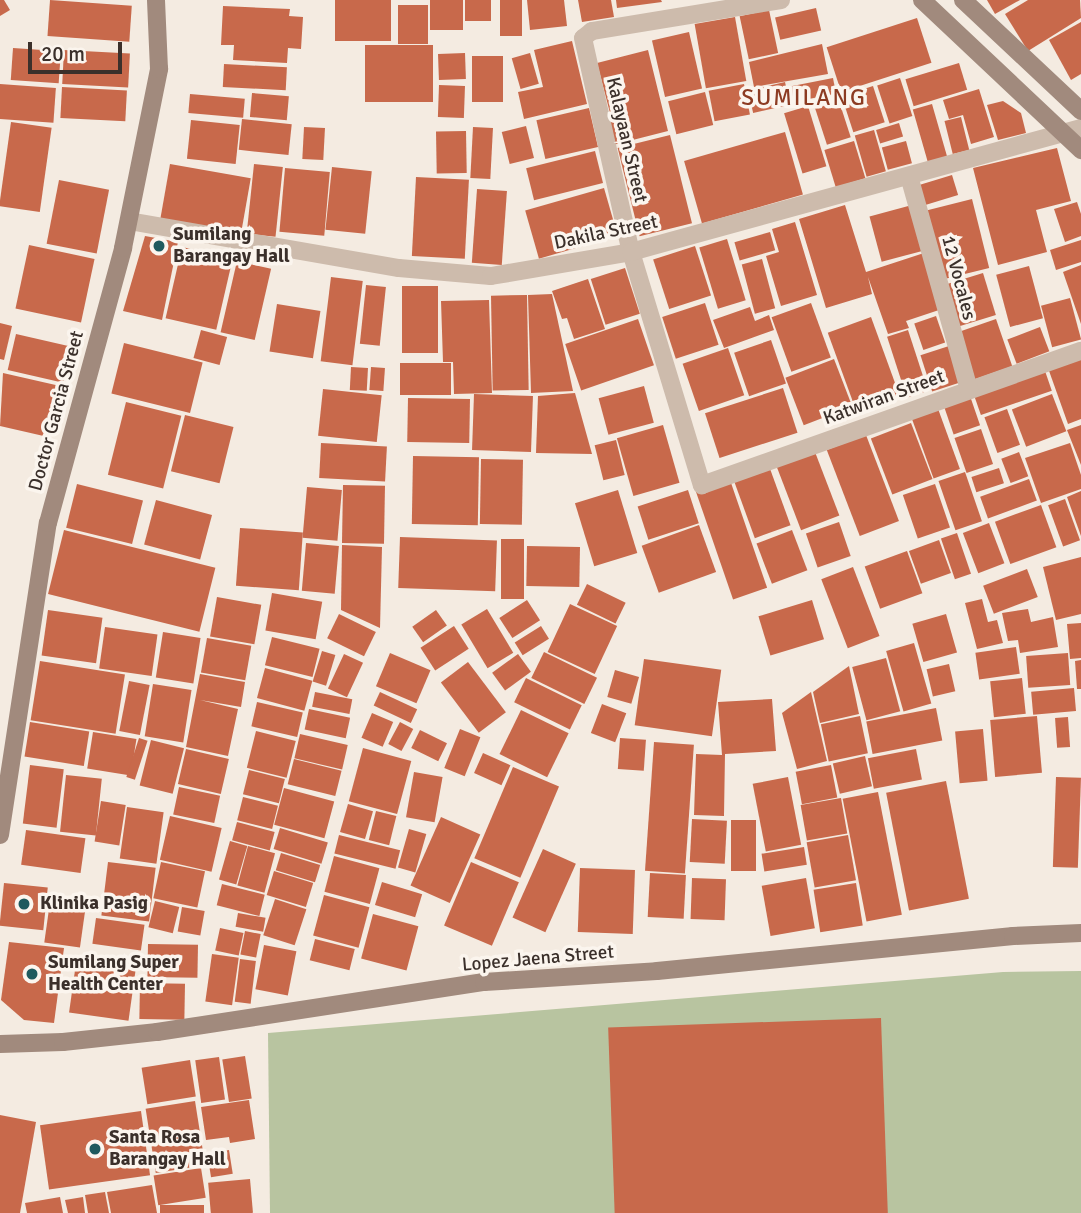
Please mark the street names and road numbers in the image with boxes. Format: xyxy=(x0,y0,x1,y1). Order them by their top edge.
street label: Kalayaan Street xyxy=(601,75,651,205)
street label: Dakila Street xyxy=(552,211,660,255)
street label: 12 Vocales xyxy=(936,233,980,323)
street label: Doctor Garcia Street xyxy=(25,328,89,494)
street label: Katwiran Street xyxy=(820,366,948,430)
street label: Lopez Jaena Street xyxy=(461,941,615,977)

